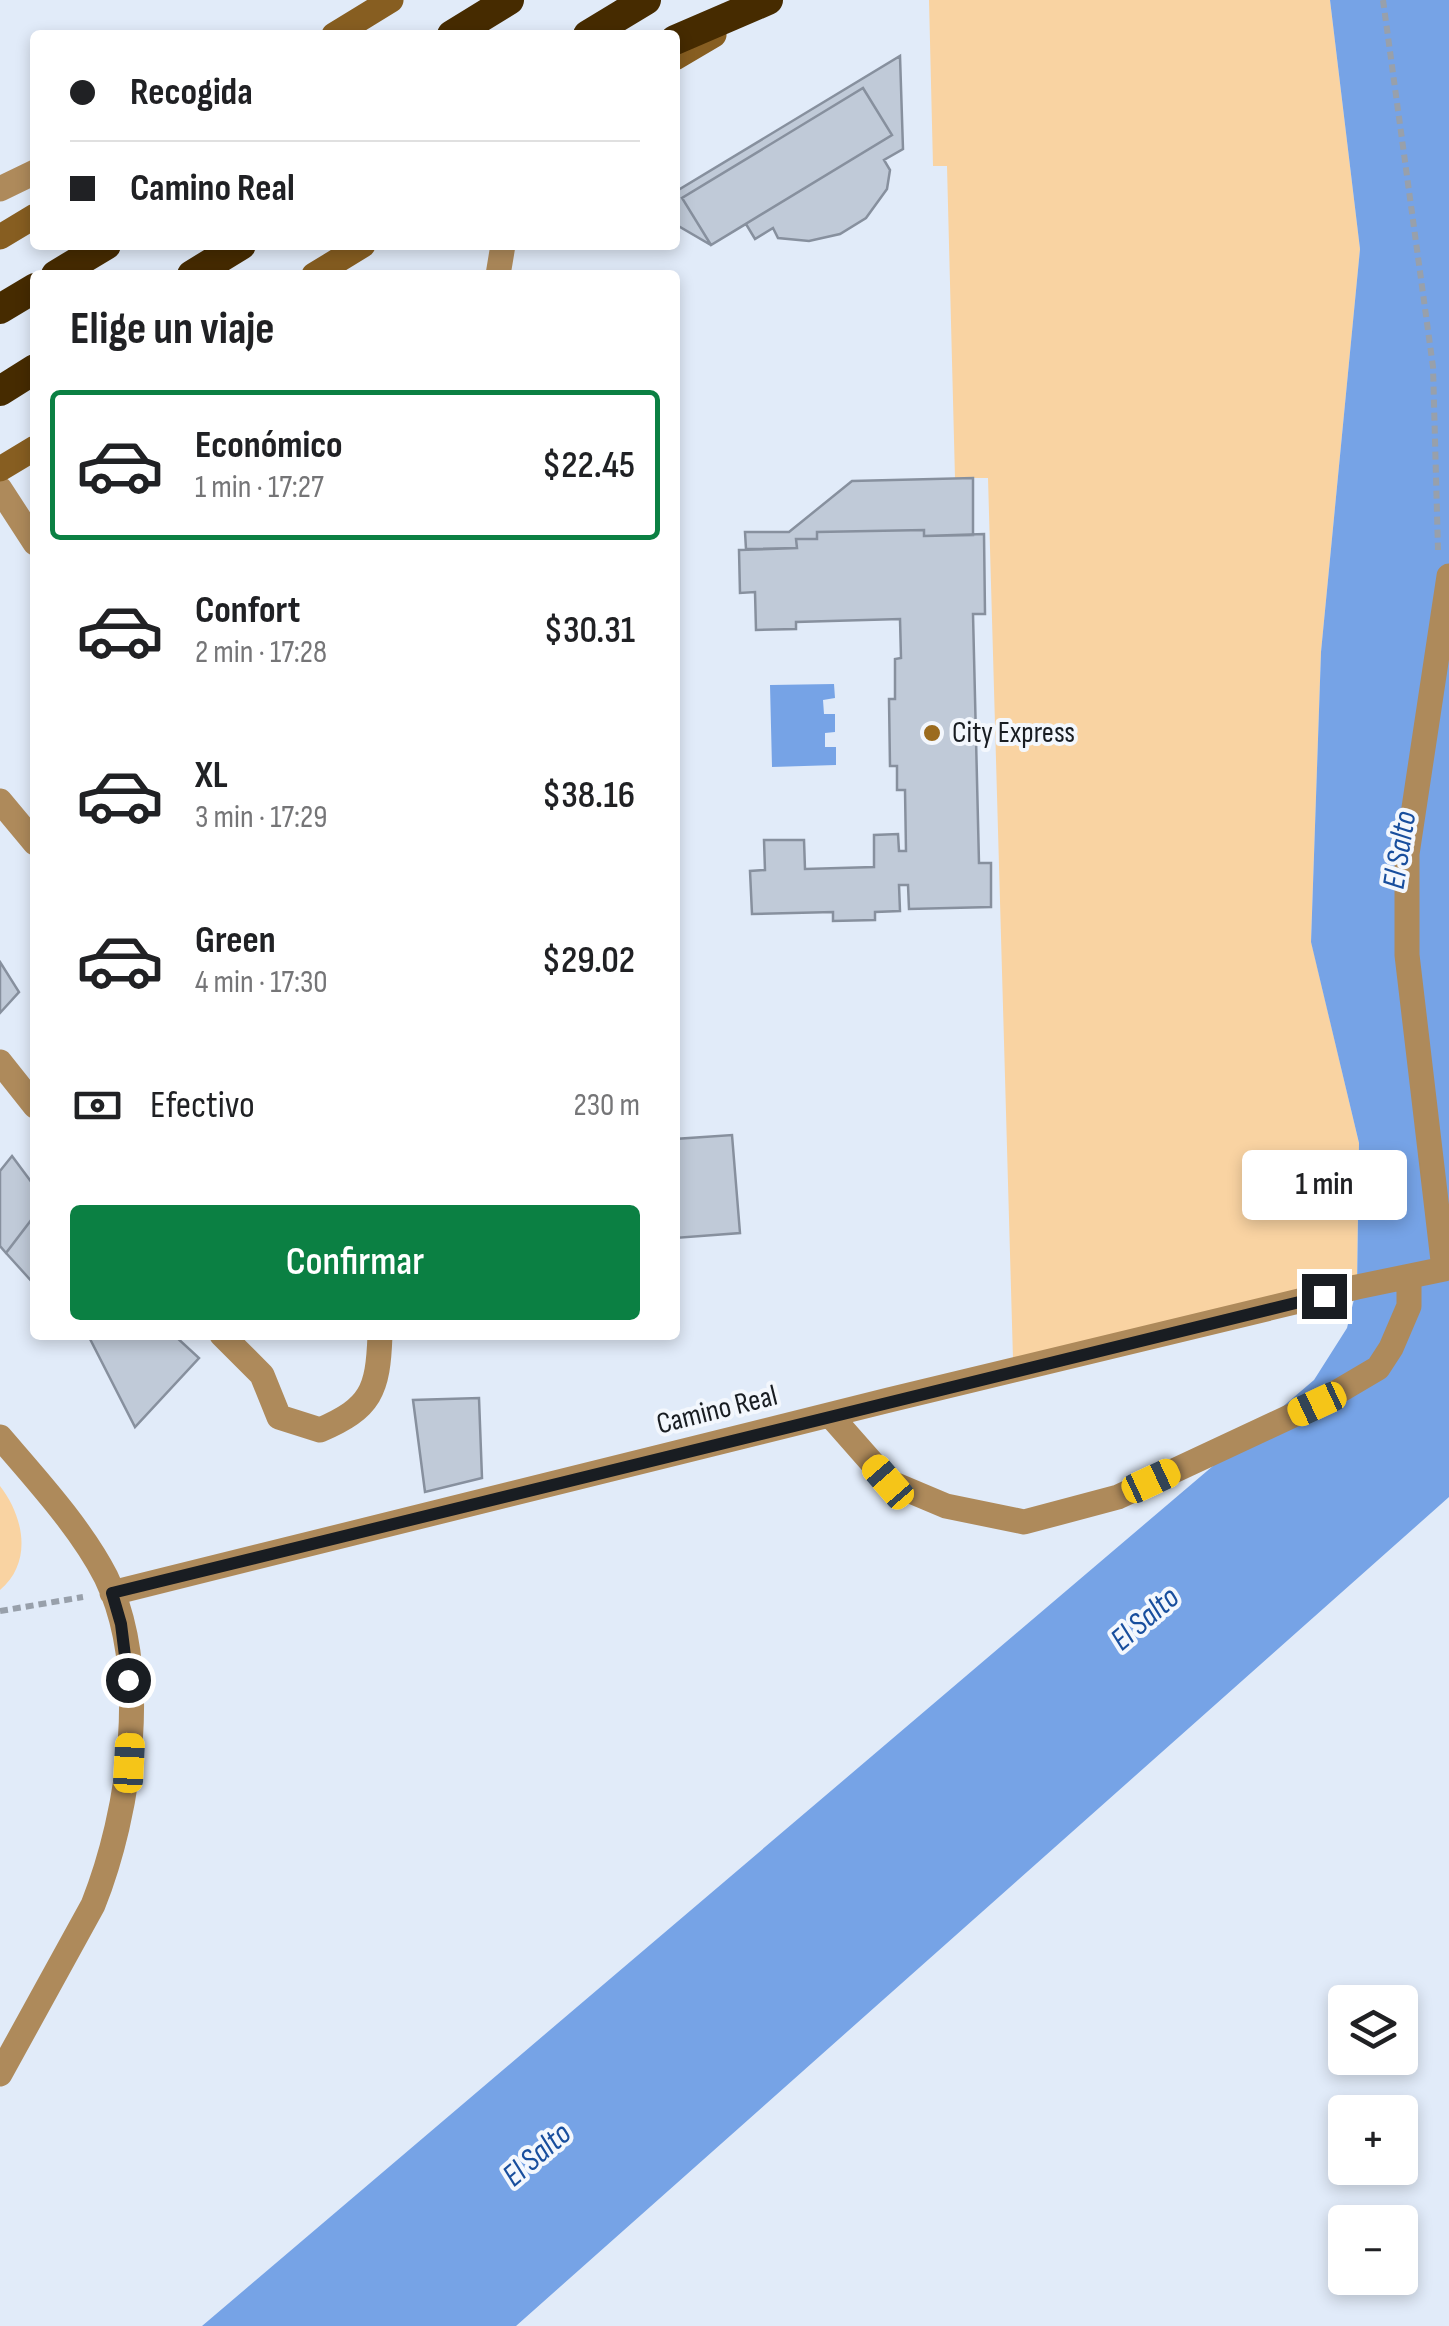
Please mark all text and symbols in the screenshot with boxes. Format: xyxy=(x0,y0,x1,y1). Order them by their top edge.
text: Recogida xyxy=(130,70,253,115)
text: Camino Real xyxy=(130,166,295,211)
text: Elige un viaje xyxy=(70,302,275,357)
icon: car xyxy=(75,420,165,510)
text: Económico xyxy=(195,423,343,468)
text: $22.45 xyxy=(542,443,635,488)
text: 1 min · 17:27 xyxy=(195,468,324,507)
icon: car xyxy=(75,585,165,675)
text: Confort xyxy=(195,588,300,633)
text: $30.31 xyxy=(544,608,635,653)
text: 2 min · 17:28 xyxy=(195,633,327,672)
place label: City Express xyxy=(952,715,1075,751)
marker: City Express xyxy=(921,722,943,744)
icon: car xyxy=(75,750,165,840)
text: XL xyxy=(195,753,228,798)
text: $38.16 xyxy=(542,773,635,818)
text: 3 min · 17:29 xyxy=(195,798,327,837)
water label: El Salto xyxy=(1375,808,1425,892)
icon: car xyxy=(75,915,165,1005)
text: Green xyxy=(195,918,276,963)
text: $29.02 xyxy=(542,938,635,983)
text: 4 min · 17:30 xyxy=(195,963,328,1002)
icon: cash xyxy=(70,1078,125,1133)
text: Efectivo xyxy=(150,1083,255,1128)
text: 230 m xyxy=(573,1086,640,1125)
callout: 1 min xyxy=(1242,1151,1406,1221)
text: 1 min xyxy=(1295,1165,1354,1204)
button: Confirmar xyxy=(70,1205,640,1320)
route end xyxy=(1302,1274,1347,1319)
street label: Camino Real xyxy=(653,1378,781,1442)
car xyxy=(1283,1378,1351,1430)
car xyxy=(857,1450,919,1514)
car xyxy=(1117,1455,1185,1507)
water label: El Salto xyxy=(1103,1579,1187,1659)
route start xyxy=(106,1658,151,1703)
car xyxy=(112,1732,146,1794)
map controls xyxy=(1328,1985,1418,2295)
button: layers xyxy=(1328,1985,1418,2075)
button: + xyxy=(1328,2095,1418,2185)
water label: El Salto xyxy=(495,2115,579,2195)
button: − xyxy=(1328,2205,1418,2295)

